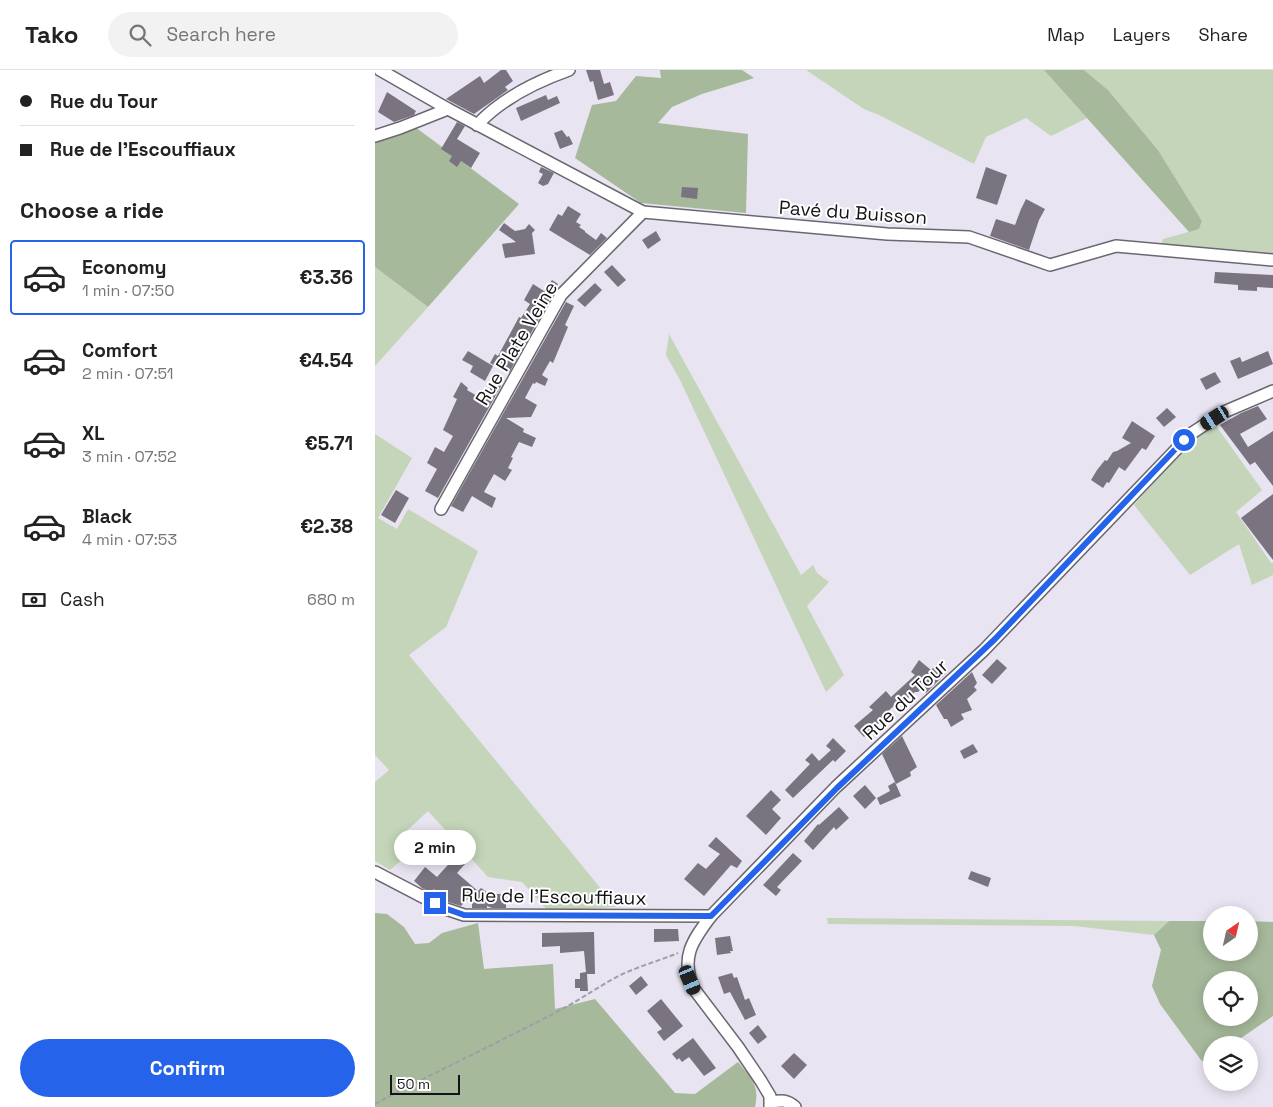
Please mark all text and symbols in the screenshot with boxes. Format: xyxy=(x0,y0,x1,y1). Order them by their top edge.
search box xyxy=(108,12,458,57)
text: Tako xyxy=(25,19,78,50)
icon: search xyxy=(126,21,154,49)
text: Search here xyxy=(166,22,276,47)
text: Map xyxy=(1047,23,1085,46)
text: Layers xyxy=(1113,23,1170,46)
text: Share xyxy=(1198,23,1248,46)
text: Rue du Tour xyxy=(50,89,158,114)
text: Rue de l'Escouffiaux xyxy=(50,137,236,162)
street label: Pavé du Buisson xyxy=(778,195,928,230)
text: Choose a ride xyxy=(20,196,164,224)
icon: car xyxy=(22,255,67,300)
text: Economy xyxy=(82,255,166,280)
text: €3.36 xyxy=(300,265,353,290)
street label: Rue Plate Veine xyxy=(470,277,563,410)
text: 1 min · 07:50 xyxy=(82,280,174,301)
icon: car xyxy=(22,338,67,383)
text: Comfort xyxy=(82,338,158,363)
text: €4.54 xyxy=(299,348,353,373)
text: 2 min · 07:51 xyxy=(82,363,174,384)
car xyxy=(1198,404,1231,432)
icon: car xyxy=(22,421,67,466)
text: XL xyxy=(82,421,105,446)
route start xyxy=(1173,429,1195,451)
text: €5.71 xyxy=(305,431,353,456)
text: 3 min · 07:52 xyxy=(82,446,177,467)
icon: car xyxy=(22,504,67,549)
text: Black xyxy=(82,504,132,529)
text: €2.38 xyxy=(300,514,353,539)
text: 4 min · 07:53 xyxy=(82,529,177,550)
icon: cash xyxy=(20,586,48,614)
text: Cash xyxy=(60,587,105,612)
text: 680 m xyxy=(307,589,355,610)
street label: Rue du Tour xyxy=(857,653,953,745)
callout: 2 min xyxy=(394,830,476,866)
text: 2 min xyxy=(414,837,456,858)
street label: Rue de l'Escouffiaux xyxy=(461,882,647,911)
route end xyxy=(424,892,446,914)
north arrow xyxy=(1203,906,1257,961)
map controls xyxy=(1203,906,1258,1091)
car xyxy=(677,963,702,997)
button: locate xyxy=(1203,971,1258,1026)
button: layers xyxy=(1203,1036,1258,1091)
button: Confirm xyxy=(20,1039,355,1097)
scale bar xyxy=(390,1072,460,1095)
text: 50 m xyxy=(397,1075,430,1093)

